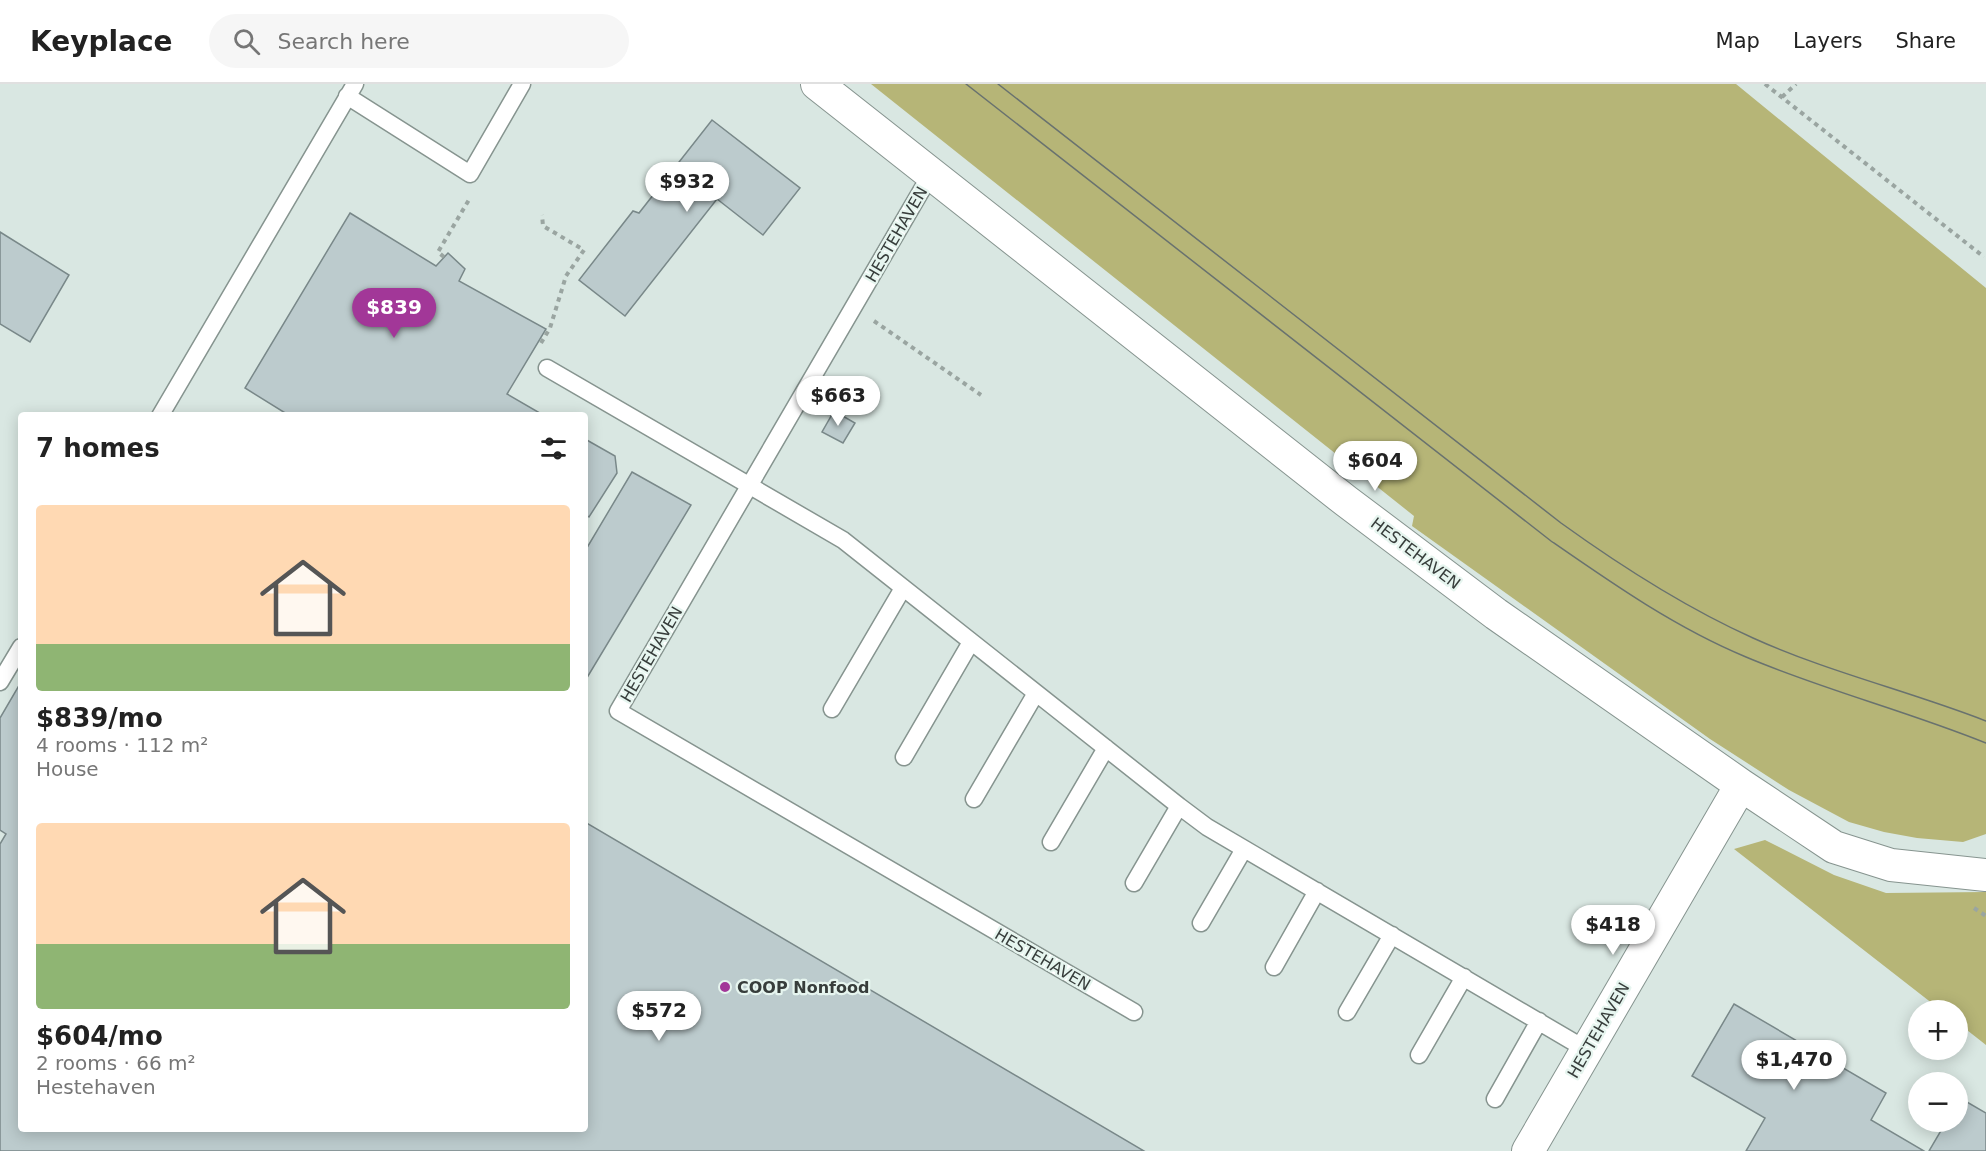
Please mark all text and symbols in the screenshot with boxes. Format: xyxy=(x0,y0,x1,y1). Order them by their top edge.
search box xyxy=(209,14,629,68)
text: Keyplace xyxy=(30,25,173,58)
icon: search xyxy=(230,25,263,58)
text: Search here xyxy=(278,29,410,54)
text: Map xyxy=(1716,29,1760,53)
text: Layers xyxy=(1793,29,1862,53)
text: Share xyxy=(1895,29,1956,53)
pin: $932 xyxy=(651,162,723,213)
text: $932 xyxy=(659,169,715,193)
street label: HESTEHAVEN xyxy=(861,183,931,285)
pin: $839 xyxy=(358,288,430,339)
text: $839 xyxy=(366,295,422,319)
pin: $663 xyxy=(802,376,874,427)
text: $663 xyxy=(810,383,866,407)
icon: filters xyxy=(537,432,570,465)
text: 7 homes xyxy=(36,433,160,463)
pin: $604 xyxy=(1339,441,1411,492)
text: $604 xyxy=(1347,448,1403,472)
street label: HESTEHAVEN xyxy=(1367,514,1464,593)
icon: home xyxy=(249,544,357,652)
street label: HESTEHAVEN xyxy=(616,603,686,705)
text: $839/mo xyxy=(36,703,163,733)
text: 4 rooms · 112 m² xyxy=(36,733,208,757)
text: House xyxy=(36,757,99,781)
icon: home xyxy=(249,862,357,970)
pin: $418 xyxy=(1577,905,1649,956)
text: $418 xyxy=(1585,912,1641,936)
street label: HESTEHAVEN xyxy=(992,924,1094,994)
place label: COOP Nonfood xyxy=(737,978,869,997)
street label: HESTEHAVEN xyxy=(1563,979,1633,1081)
marker: COOP Nonfood xyxy=(718,980,732,994)
pin: $572 xyxy=(623,991,695,1042)
text: $572 xyxy=(631,998,687,1022)
map controls xyxy=(1908,1000,1968,1132)
button: + xyxy=(1908,1000,1968,1060)
text: $604/mo xyxy=(36,1021,163,1051)
pin: $1,470 xyxy=(1745,1040,1843,1091)
text: $1,470 xyxy=(1755,1047,1833,1071)
text: 2 rooms · 66 m² xyxy=(36,1051,196,1075)
button: − xyxy=(1908,1072,1968,1132)
text: Hestehaven xyxy=(36,1075,156,1099)

